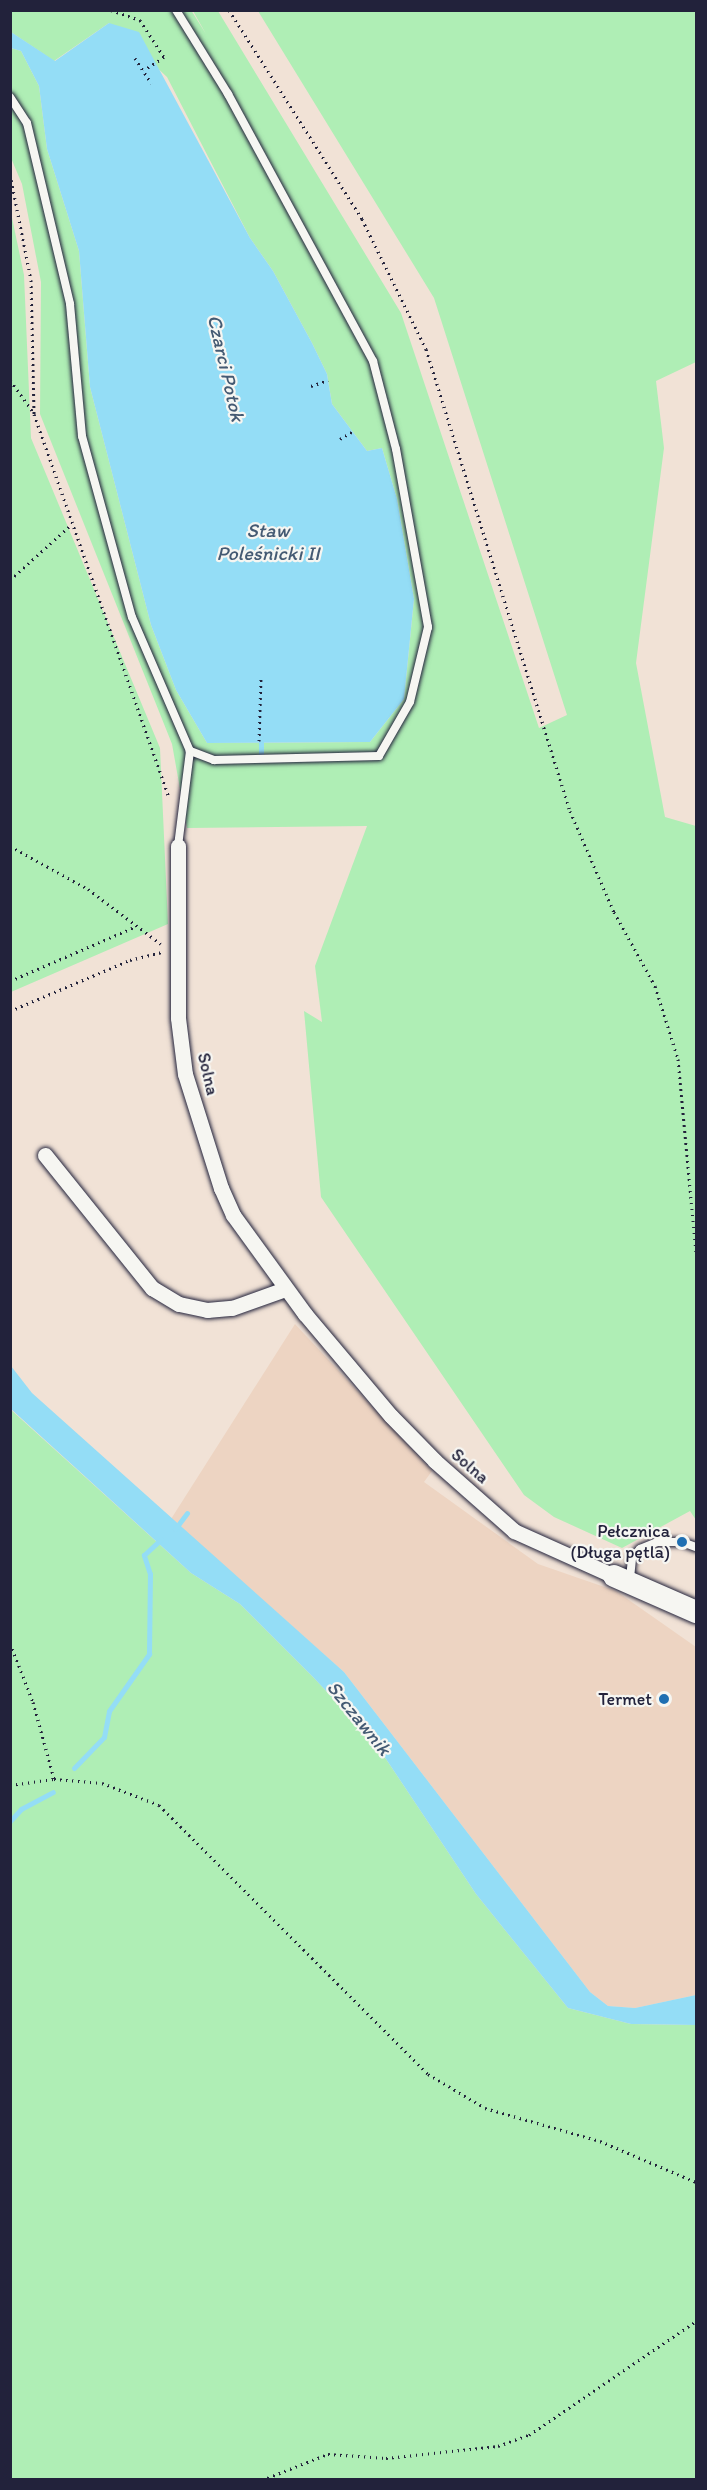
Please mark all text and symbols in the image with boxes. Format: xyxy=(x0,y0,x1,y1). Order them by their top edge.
water label: Czarci Potok xyxy=(202,313,250,423)
water label: Staw Poleśnicki II xyxy=(217,518,319,565)
street label: Solna xyxy=(193,1051,223,1097)
street label: Solna xyxy=(447,1444,493,1488)
place label: Pełcznica (Długa pętla) xyxy=(570,1521,670,1564)
marker: Pełcznica (Długa pętla) xyxy=(675,1535,689,1549)
water label: Szczawnik xyxy=(322,1676,396,1760)
place label: Termet xyxy=(598,1688,652,1710)
marker: Termet xyxy=(657,1692,671,1706)

